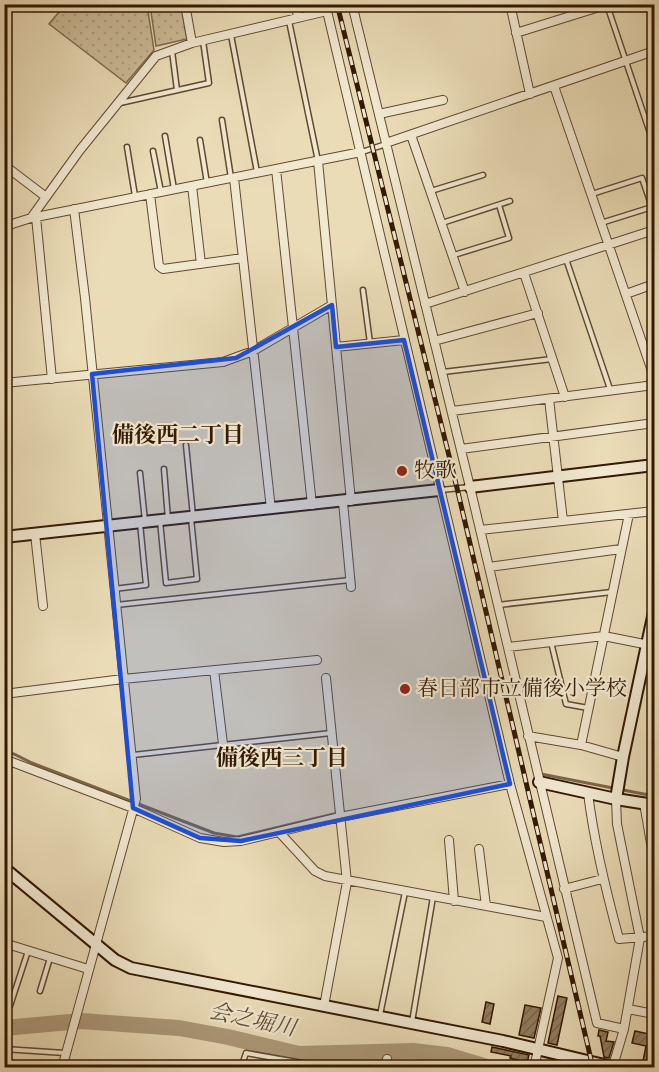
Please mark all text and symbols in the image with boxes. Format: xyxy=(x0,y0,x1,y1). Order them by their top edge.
district label: 備後西二丁目 xyxy=(112,421,244,452)
place label: 牧歌 xyxy=(414,457,456,486)
marker: 牧歌 xyxy=(395,464,409,478)
place label: 春日部市立備後小学校 xyxy=(417,675,627,704)
marker: 春日部市立備後小学校 xyxy=(398,682,412,696)
district label: 備後西三丁目 xyxy=(216,744,348,775)
water label: 会之堀川 xyxy=(206,997,300,1046)

